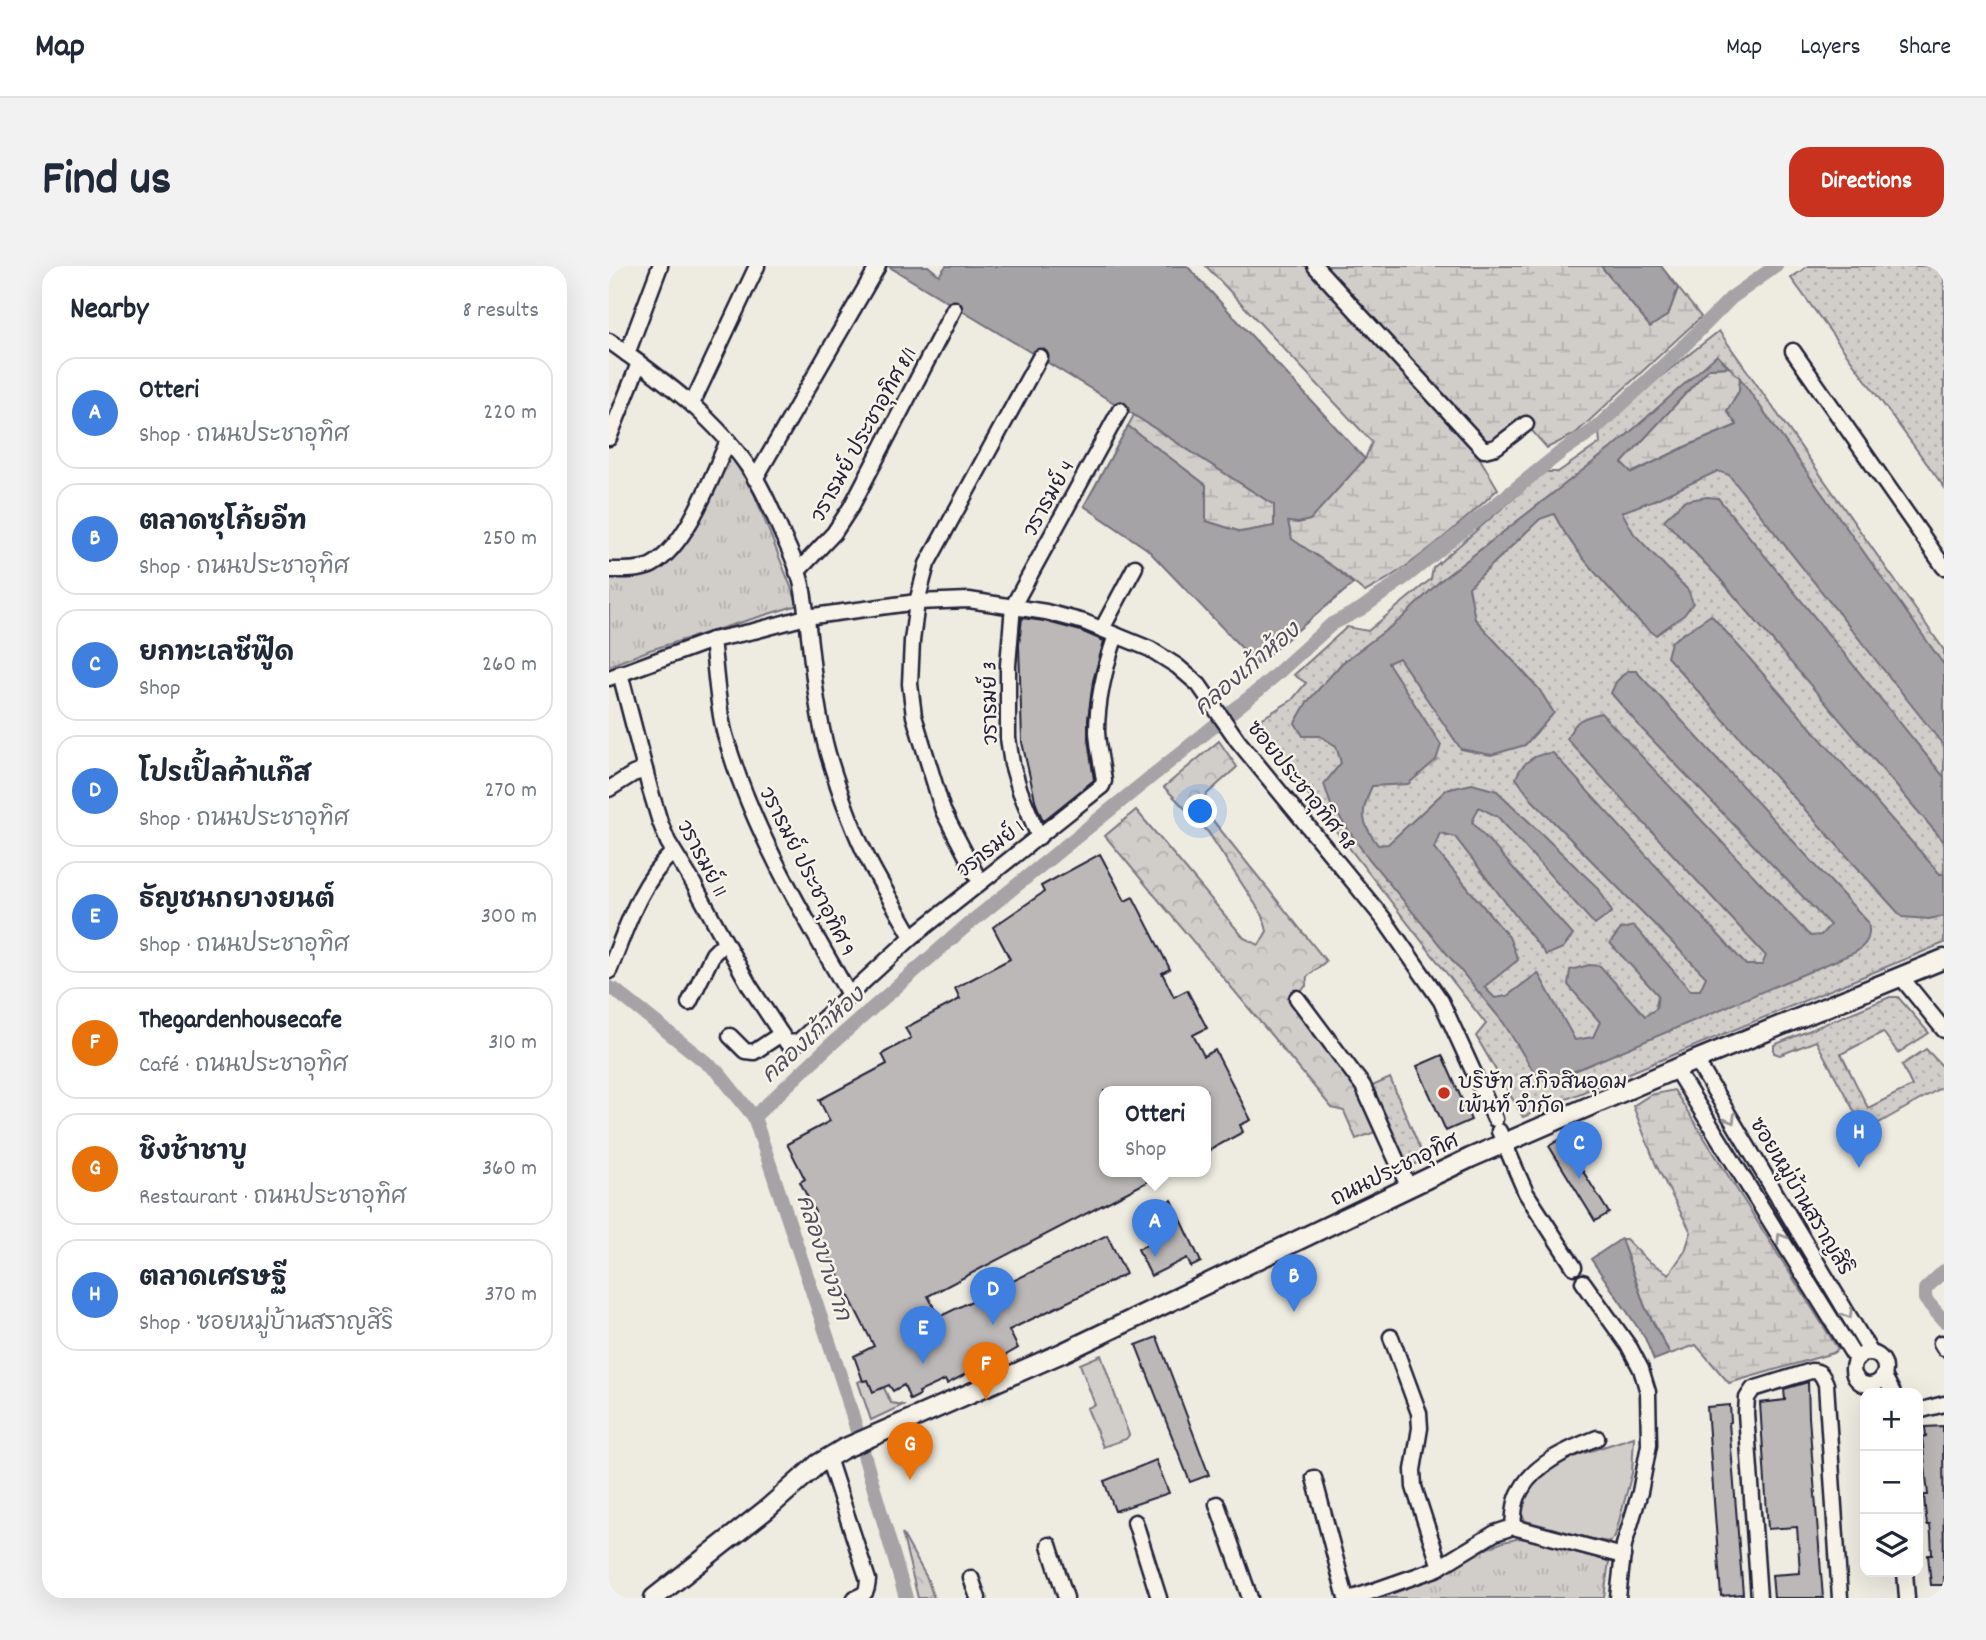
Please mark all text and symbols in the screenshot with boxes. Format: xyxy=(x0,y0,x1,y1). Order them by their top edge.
text: Map xyxy=(35,25,85,72)
text: Map xyxy=(1726,31,1762,65)
text: Layers xyxy=(1800,31,1861,65)
text: Share xyxy=(1899,31,1951,65)
text: Find us xyxy=(42,147,171,217)
button: Directions xyxy=(1789,147,1944,217)
text: Nearby xyxy=(70,290,148,333)
text: 8 results xyxy=(463,295,539,328)
street label: วรารมย์ ประชาอุทิศ 8/1 xyxy=(804,342,926,528)
text: Otteri xyxy=(139,373,199,410)
text: A xyxy=(89,397,101,430)
text: 220 m xyxy=(483,397,537,430)
text: Shop · ถนนประชาอุทิศ xyxy=(139,420,348,453)
street label: วรารมย์ 4 xyxy=(1017,455,1084,543)
text: ตลาดซุโก้ยอีท xyxy=(139,505,307,542)
text: B xyxy=(90,523,100,556)
text: 250 m xyxy=(483,523,537,556)
text: Shop · ถนนประชาอุทิศ xyxy=(139,552,348,585)
water label: คลองเก้าห้อง xyxy=(1187,614,1310,725)
text: ยกทะเลซีฟู๊ด xyxy=(139,636,294,673)
text: C xyxy=(89,649,101,682)
text: 260 m xyxy=(482,649,537,682)
street label: วรารมย์ 3 xyxy=(975,661,1008,745)
text: Shop xyxy=(139,673,181,706)
street label: ซอยประชาอุทิศ 98 xyxy=(1238,715,1361,858)
text: โปรเปิ้ลค้าแก๊ส xyxy=(139,757,311,794)
text: D xyxy=(89,775,101,808)
text: 270 m xyxy=(485,775,537,808)
street label: วรารมย์ ประชาอุทิศ 9 xyxy=(750,782,862,962)
your location xyxy=(1183,794,1217,828)
text: Shop · ถนนประชาอุทิศ xyxy=(139,804,348,837)
street label: วรารมย์ 1 xyxy=(951,813,1032,886)
street label: วรารมย์ 11 xyxy=(668,815,734,903)
text: ธัญชนกยางยนต์ xyxy=(139,883,335,920)
text: E xyxy=(90,901,100,934)
text: 300 m xyxy=(481,901,537,934)
text: Shop · ถนนประชาอุทิศ xyxy=(139,930,348,963)
water label: คลองเก้าห้อง xyxy=(754,979,875,1092)
text: Thegardenhousecafe xyxy=(139,1003,342,1040)
text: F xyxy=(90,1027,100,1060)
text: 310 m xyxy=(488,1027,537,1060)
text: Café · ถนนประชาอุทิศ xyxy=(139,1050,347,1083)
place label: บริษัท ส.กิจสินอุดม เพ้นท์ จำกัด xyxy=(1458,1069,1627,1123)
marker: บริษัท ส.กิจสินอุดม เพ้นท์ จำกัด xyxy=(1436,1085,1452,1101)
popup xyxy=(1099,1086,1211,1177)
text: Otteri xyxy=(1125,1097,1185,1134)
pin: H xyxy=(1836,1110,1882,1168)
one-way arrow xyxy=(1723,1112,1736,1125)
street label: ซอยหมู่บ้านสราญสิริ xyxy=(1740,1112,1859,1282)
pin: C xyxy=(1556,1121,1602,1179)
street label: ถนนประชาอุทิศ xyxy=(1326,1127,1466,1216)
text: Shop xyxy=(1125,1134,1167,1167)
text: ชิงช้าชาบู xyxy=(139,1135,247,1172)
text: G xyxy=(89,1153,101,1186)
text: 360 m xyxy=(482,1153,537,1186)
text: Restaurant · ถนนประชาอุทิศ xyxy=(139,1182,405,1215)
water label: คลองบางจาก xyxy=(786,1191,858,1326)
pin: A xyxy=(1132,1199,1178,1257)
one-way arrow xyxy=(1777,1233,1790,1246)
pin: B xyxy=(1271,1254,1317,1312)
text: ตลาดเศรษฐี xyxy=(139,1261,287,1298)
pin: D xyxy=(970,1267,1016,1325)
text: H xyxy=(89,1279,101,1312)
text: 370 m xyxy=(484,1279,537,1312)
pin: E xyxy=(900,1306,946,1364)
one-way arrow xyxy=(1840,1307,1853,1320)
text: Shop · ซอยหมู่บ้านสราญสิริ xyxy=(139,1308,393,1341)
pin: F xyxy=(963,1342,1009,1400)
map controls xyxy=(1860,1388,1923,1577)
button: + xyxy=(1860,1388,1923,1451)
pin: G xyxy=(887,1422,933,1480)
button: − xyxy=(1860,1451,1923,1514)
button: layers xyxy=(1860,1514,1923,1577)

